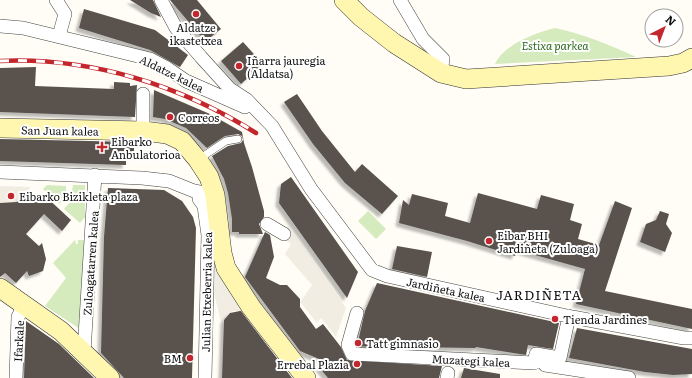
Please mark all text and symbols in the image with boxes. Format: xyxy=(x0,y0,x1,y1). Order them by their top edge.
north arrow xyxy=(644,8,684,48)
marker: Aldatze ikastetxea xyxy=(191,9,201,19)
text: N xyxy=(663,11,680,29)
place label: Aldatze ikastetxea xyxy=(169,19,223,48)
park label: Estixa parkea xyxy=(521,37,589,53)
street label: Aldatze kalea xyxy=(137,51,207,95)
place label: Iñarra jauregia (Aldatsa) xyxy=(247,52,326,81)
marker: Iñarra jauregia (Aldatsa) xyxy=(234,61,244,71)
place label: Correos xyxy=(178,109,219,125)
marker: Correos xyxy=(165,112,175,122)
street label: San Juan kalea xyxy=(21,121,99,139)
place label: Eibarko Anbulatorioa xyxy=(111,133,181,162)
marker: Eibarko Anbulatorioa xyxy=(96,141,108,153)
place label: Eibarko Bizikleta plaza xyxy=(19,188,138,204)
marker: Eibarko Bizikleta plaza xyxy=(6,191,16,201)
street label: Zuloagatarren kalea xyxy=(78,210,102,316)
place label: Eibar BHI Jardiñeta (Zuloaga) xyxy=(497,227,599,256)
street label: Julian Etxeberria kalea xyxy=(197,232,215,352)
marker: Eibar BHI Jardiñeta (Zuloaga) xyxy=(484,236,494,246)
street label: Jardiñeta kalea xyxy=(405,273,487,305)
district label: JARDIÑETA xyxy=(496,285,582,304)
place label: Tienda Jardines xyxy=(563,311,647,327)
marker: Tienda Jardines xyxy=(550,314,560,324)
street label: Ifarkale xyxy=(9,320,27,362)
place label: Tatt gimnasio xyxy=(366,335,439,351)
marker: Tatt gimnasio xyxy=(353,338,363,348)
place label: BM xyxy=(164,350,182,366)
street label: Muzategi kalea xyxy=(431,350,511,370)
marker: BM xyxy=(185,353,195,363)
place label: Errebal Plazia xyxy=(277,356,349,372)
marker: Errebal Plazia xyxy=(352,359,362,369)

